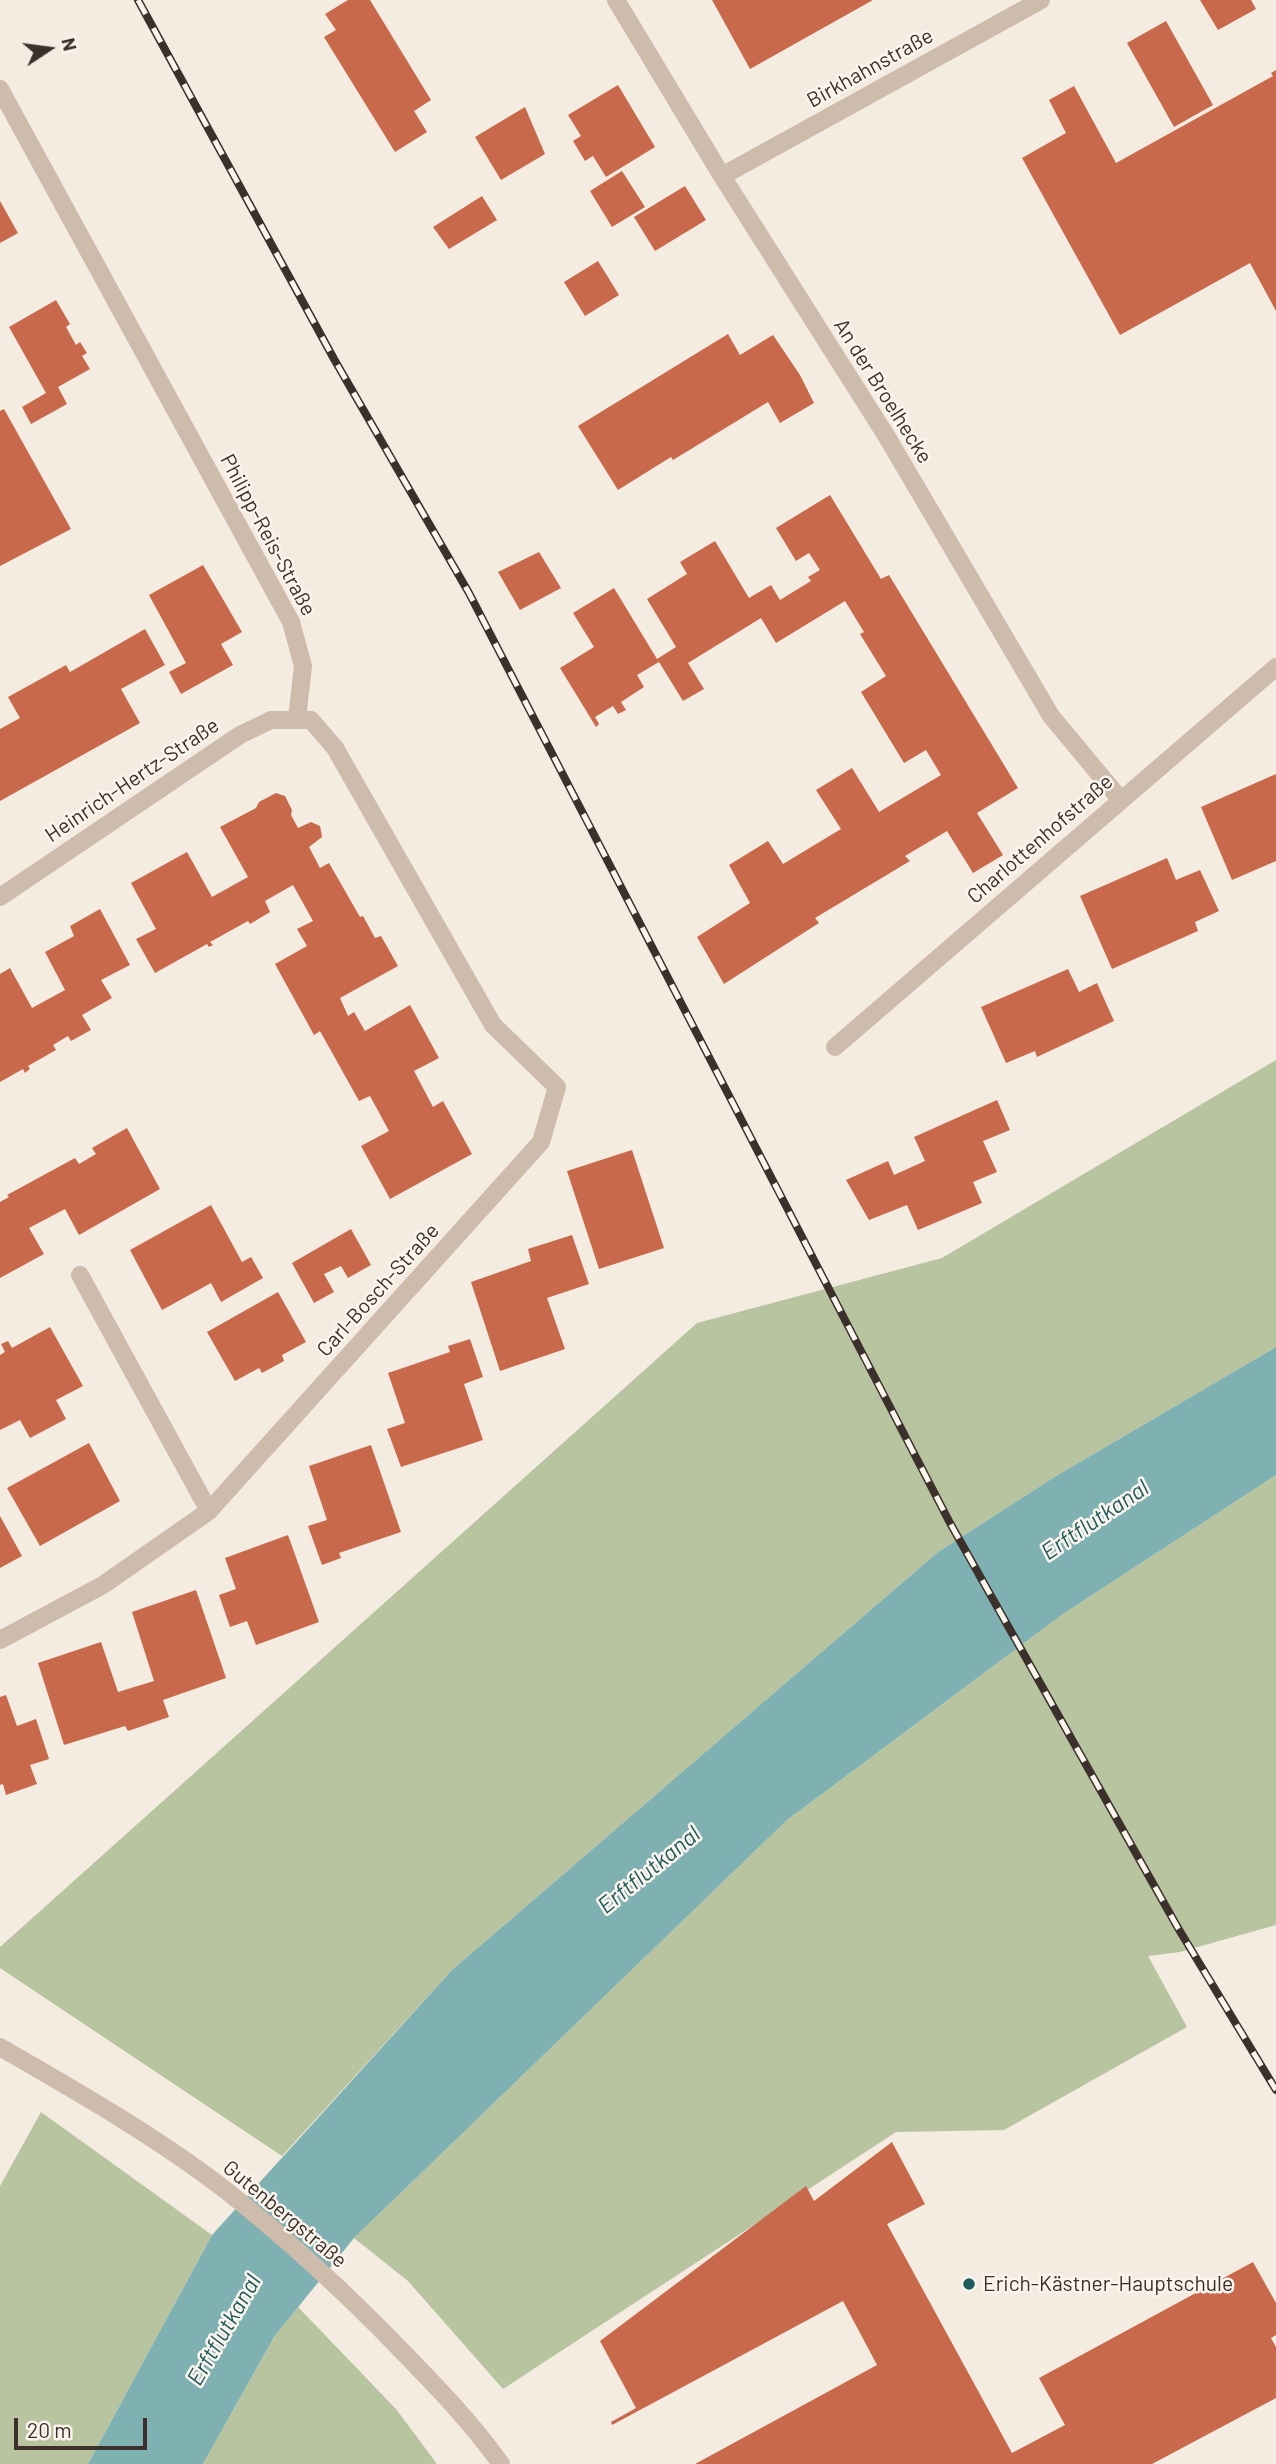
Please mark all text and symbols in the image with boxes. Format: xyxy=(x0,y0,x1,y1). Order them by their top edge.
north arrow xyxy=(14,14,84,84)
street label: Birkhahnstraße xyxy=(803,23,937,113)
text: N xyxy=(57,35,83,53)
street label: An der Broelhecke xyxy=(828,314,938,468)
street label: Philipp-Reis-Straße xyxy=(215,450,321,620)
street label: Heinrich-Hertz-Straße xyxy=(40,712,224,848)
street label: Charlottenhofstraße xyxy=(962,769,1118,909)
street label: Carl-Bosch-Straße xyxy=(312,1218,444,1362)
water label: Erftflutkanal xyxy=(1036,1474,1154,1566)
water label: Erftflutkanal xyxy=(592,1820,706,1920)
street label: Gutenbergstraße xyxy=(218,2155,352,2273)
water label: Erftflutkanal xyxy=(181,2270,267,2390)
place label: Erich-Kästner-Hauptschule xyxy=(983,2271,1233,2297)
marker: Erich-Kästner-Hauptschule xyxy=(961,2276,977,2292)
scale bar xyxy=(18,2404,150,2448)
text: 20 m xyxy=(27,2417,72,2442)

